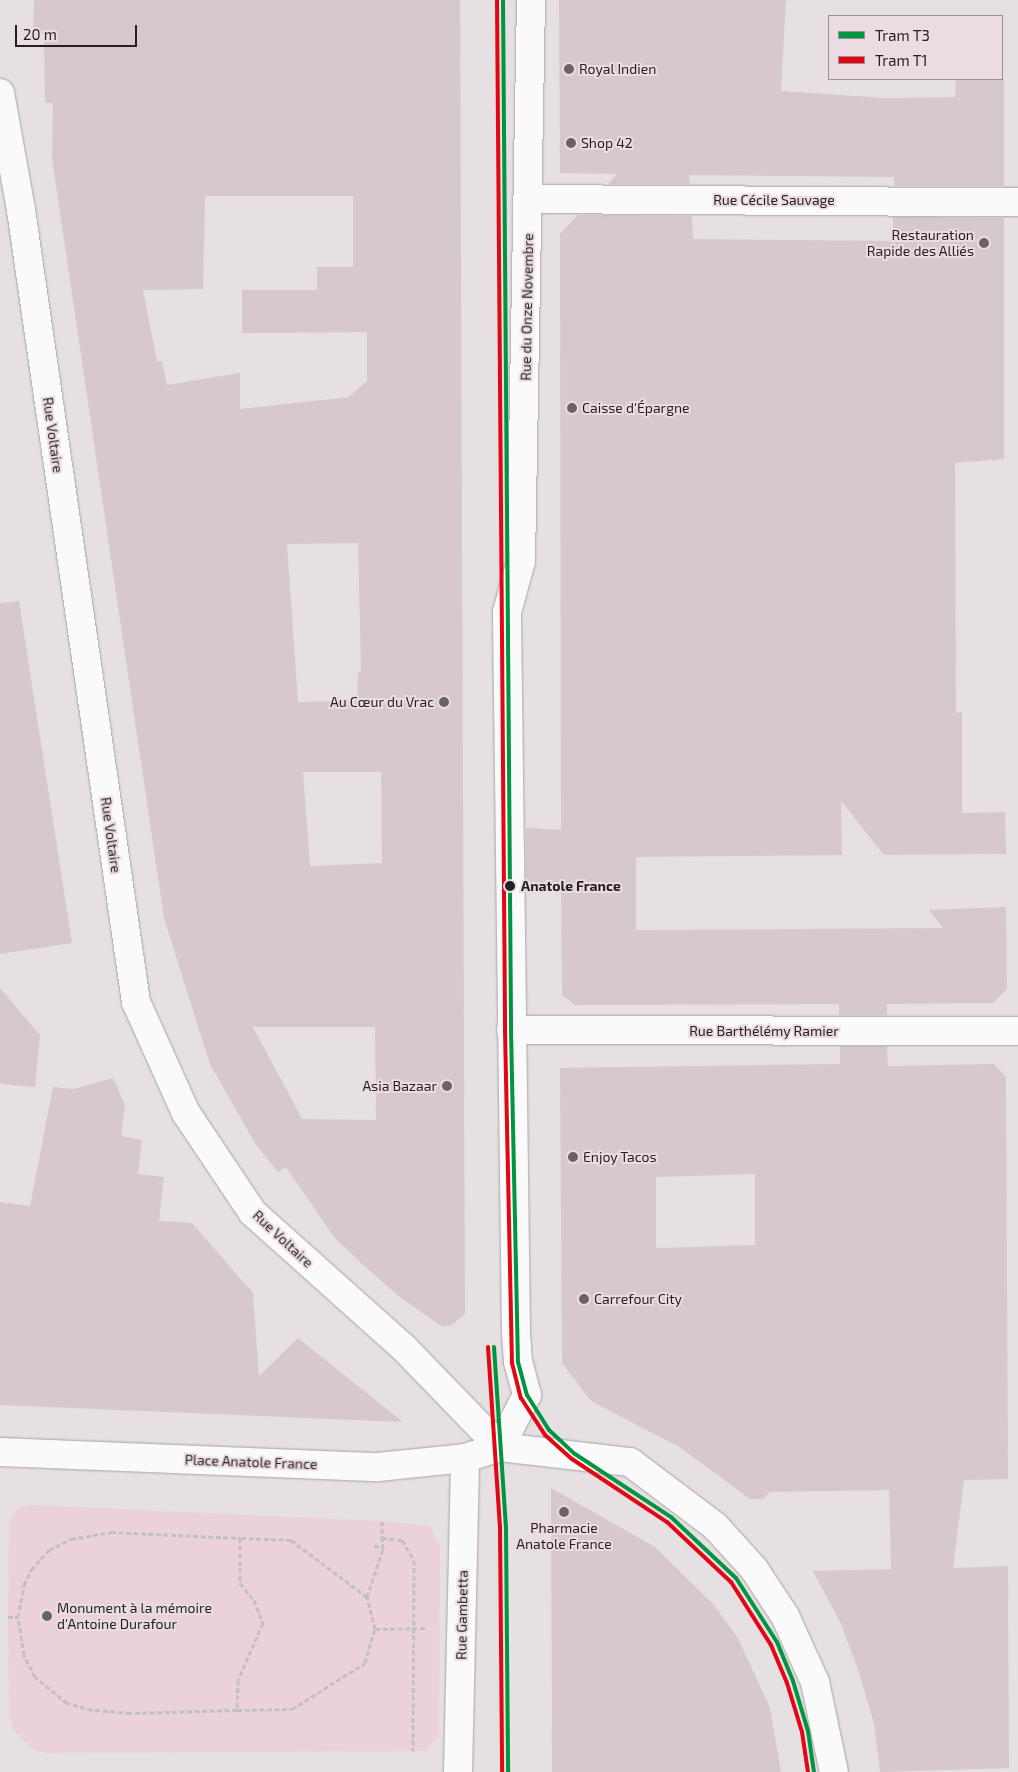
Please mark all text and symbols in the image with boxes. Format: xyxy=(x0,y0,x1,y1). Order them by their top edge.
scale bar xyxy=(18,15,140,47)
legend xyxy=(828,15,1003,80)
text: 20 m xyxy=(23,25,57,43)
text: Tram T3 xyxy=(875,26,930,44)
text: Tram T1 xyxy=(875,51,927,69)
place label: Royal Indien xyxy=(579,61,657,77)
marker: Royal Indien xyxy=(563,63,575,75)
place label: Shop 42 xyxy=(581,135,633,151)
marker: Shop 42 xyxy=(565,137,577,149)
street label: Rue Cécile Sauvage xyxy=(713,192,835,208)
place label: Restauration Rapide des Alliés xyxy=(867,227,974,260)
street label: Rue du Onze Novembre xyxy=(517,233,537,381)
marker: Restauration Rapide des Alliés xyxy=(978,237,990,249)
street label: Rue Voltaire xyxy=(39,396,67,474)
place label: Caisse d'Épargne xyxy=(582,400,690,416)
marker: Caisse d'Épargne xyxy=(566,402,578,414)
place label: Au Cœur du Vrac xyxy=(329,694,434,710)
marker: Au Cœur du Vrac xyxy=(438,696,450,708)
street label: Rue Voltaire xyxy=(97,796,125,874)
place label: Anatole France xyxy=(521,878,621,894)
marker: Anatole France xyxy=(503,879,517,893)
street label: Rue Barthélémy Ramier xyxy=(689,1023,839,1039)
place label: Asia Bazaar xyxy=(362,1078,437,1094)
marker: Asia Bazaar xyxy=(441,1080,453,1092)
place label: Enjoy Tacos xyxy=(583,1149,657,1165)
marker: Enjoy Tacos xyxy=(567,1151,579,1163)
street label: Rue Voltaire xyxy=(249,1207,317,1271)
place label: Carrefour City xyxy=(594,1291,682,1307)
marker: Carrefour City xyxy=(578,1293,590,1305)
street label: Place Anatole France xyxy=(184,1451,318,1473)
marker: Pharmacie Anatole France xyxy=(558,1506,570,1518)
place label: Pharmacie Anatole France xyxy=(516,1520,612,1552)
street label: Rue Gambetta xyxy=(453,1570,471,1660)
place label: Monument à la mémoire d'Antoine Durafour xyxy=(57,1600,212,1632)
marker: Monument à la mémoire d'Antoine Durafour xyxy=(41,1610,53,1622)

